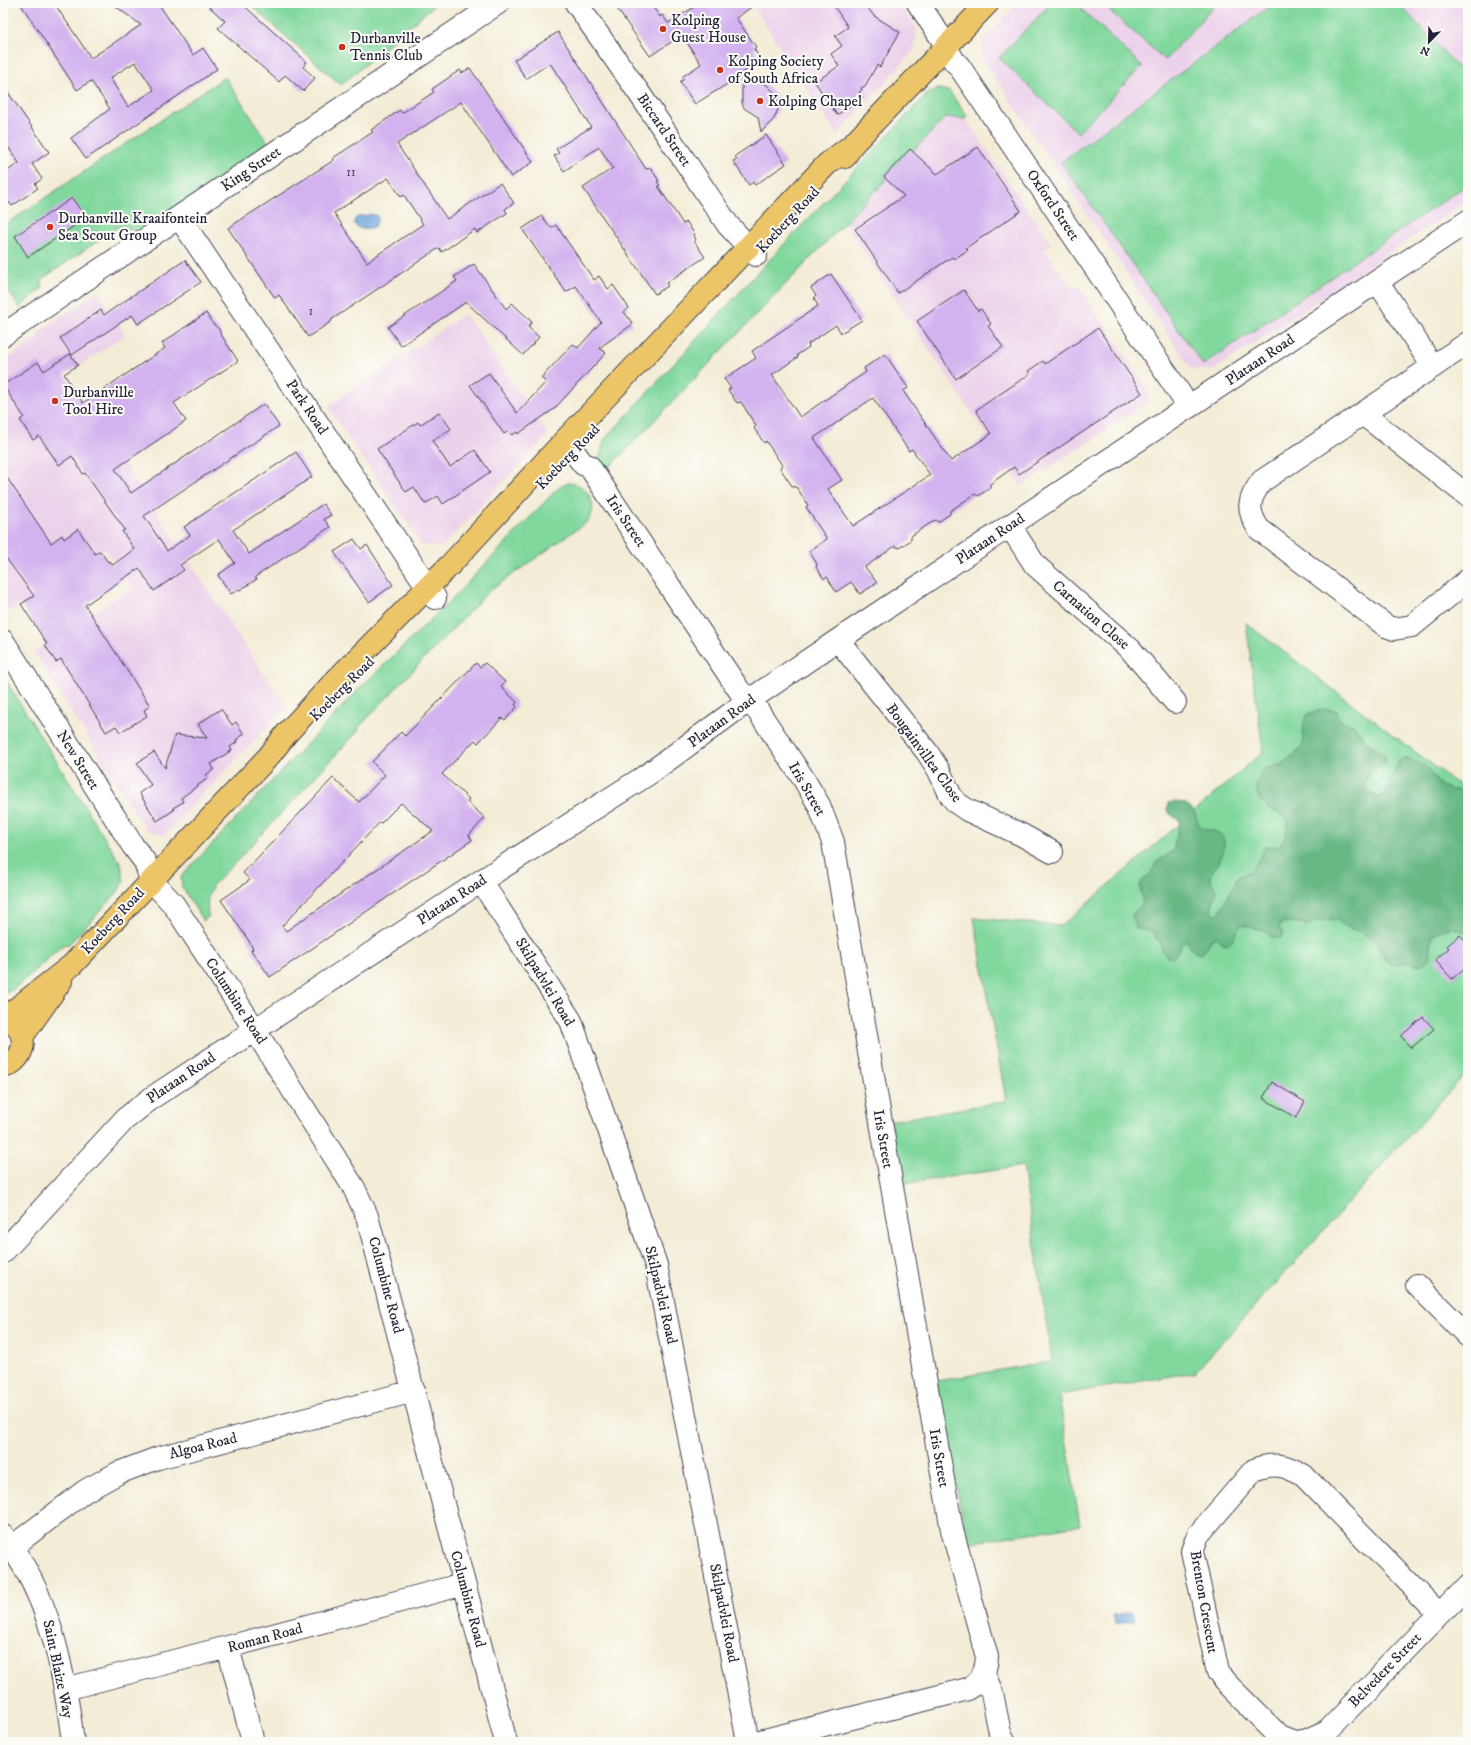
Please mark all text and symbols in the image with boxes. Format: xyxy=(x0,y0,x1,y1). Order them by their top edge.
place label: Kolping Guest House xyxy=(671,11,746,47)
north arrow xyxy=(1409,22,1449,62)
marker: Kolping Guest House xyxy=(658,24,668,34)
place label: Durbanville Tennis Club xyxy=(350,29,423,65)
marker: Durbanville Tennis Club xyxy=(337,42,347,52)
text: N xyxy=(1419,42,1432,58)
place label: Kolping Society of South Africa xyxy=(728,52,824,88)
marker: Kolping Society of South Africa xyxy=(715,65,725,75)
street label: Biccard Street xyxy=(633,90,696,170)
place label: Kolping Chapel xyxy=(768,92,863,111)
marker: Kolping Chapel xyxy=(755,96,765,106)
street label: King Street xyxy=(217,142,285,196)
house number: 11 xyxy=(346,164,356,180)
street label: Oxford Street xyxy=(1022,166,1084,244)
street label: Koeberg Road xyxy=(752,182,824,257)
place label: Durbanville Kraaifontein Sea Scout Group xyxy=(58,209,207,245)
marker: Durbanville Kraaifontein Sea Scout Group xyxy=(45,222,55,232)
house number: 1 xyxy=(309,303,314,319)
street label: Plataan Road xyxy=(1222,330,1299,390)
street label: Park Road xyxy=(282,376,333,439)
place label: Durbanville Tool Hire xyxy=(63,383,134,419)
marker: Durbanville Tool Hire xyxy=(50,396,60,406)
street label: Koeberg Road xyxy=(532,420,604,494)
street label: Iris Street xyxy=(602,491,651,551)
street label: Plataan Road xyxy=(952,509,1029,569)
street label: Carnation Close xyxy=(1049,576,1133,654)
street label: Koeberg Road xyxy=(305,652,379,726)
street label: Plataan Road xyxy=(684,690,760,752)
street label: Bougainvillea Close xyxy=(882,700,966,806)
street label: New Street xyxy=(52,727,104,793)
street label: Iris Street xyxy=(784,759,830,820)
street label: Plataan Road xyxy=(414,870,491,930)
street label: Koeberg Road xyxy=(77,883,149,958)
street label: Skilpadvlei Road xyxy=(511,934,579,1030)
street label: Columbine Road xyxy=(201,954,271,1048)
street label: Plataan Road xyxy=(143,1048,220,1108)
street label: Iris Street xyxy=(868,1108,898,1170)
street label: Columbine Road xyxy=(364,1235,408,1336)
street label: Skilpadvlei Road xyxy=(640,1244,682,1346)
street label: Iris Street xyxy=(924,1427,954,1489)
street label: Algoa Road xyxy=(167,1428,239,1464)
street label: Columbine Road xyxy=(446,1549,490,1650)
street label: Brenton Crescent xyxy=(1186,1549,1222,1655)
street label: Skilpadvlei Road xyxy=(705,1562,743,1664)
street label: Saint Blaize Way xyxy=(38,1618,78,1721)
street label: Roman Road xyxy=(225,1619,305,1657)
street label: Belvedere Street xyxy=(1344,1628,1426,1712)

